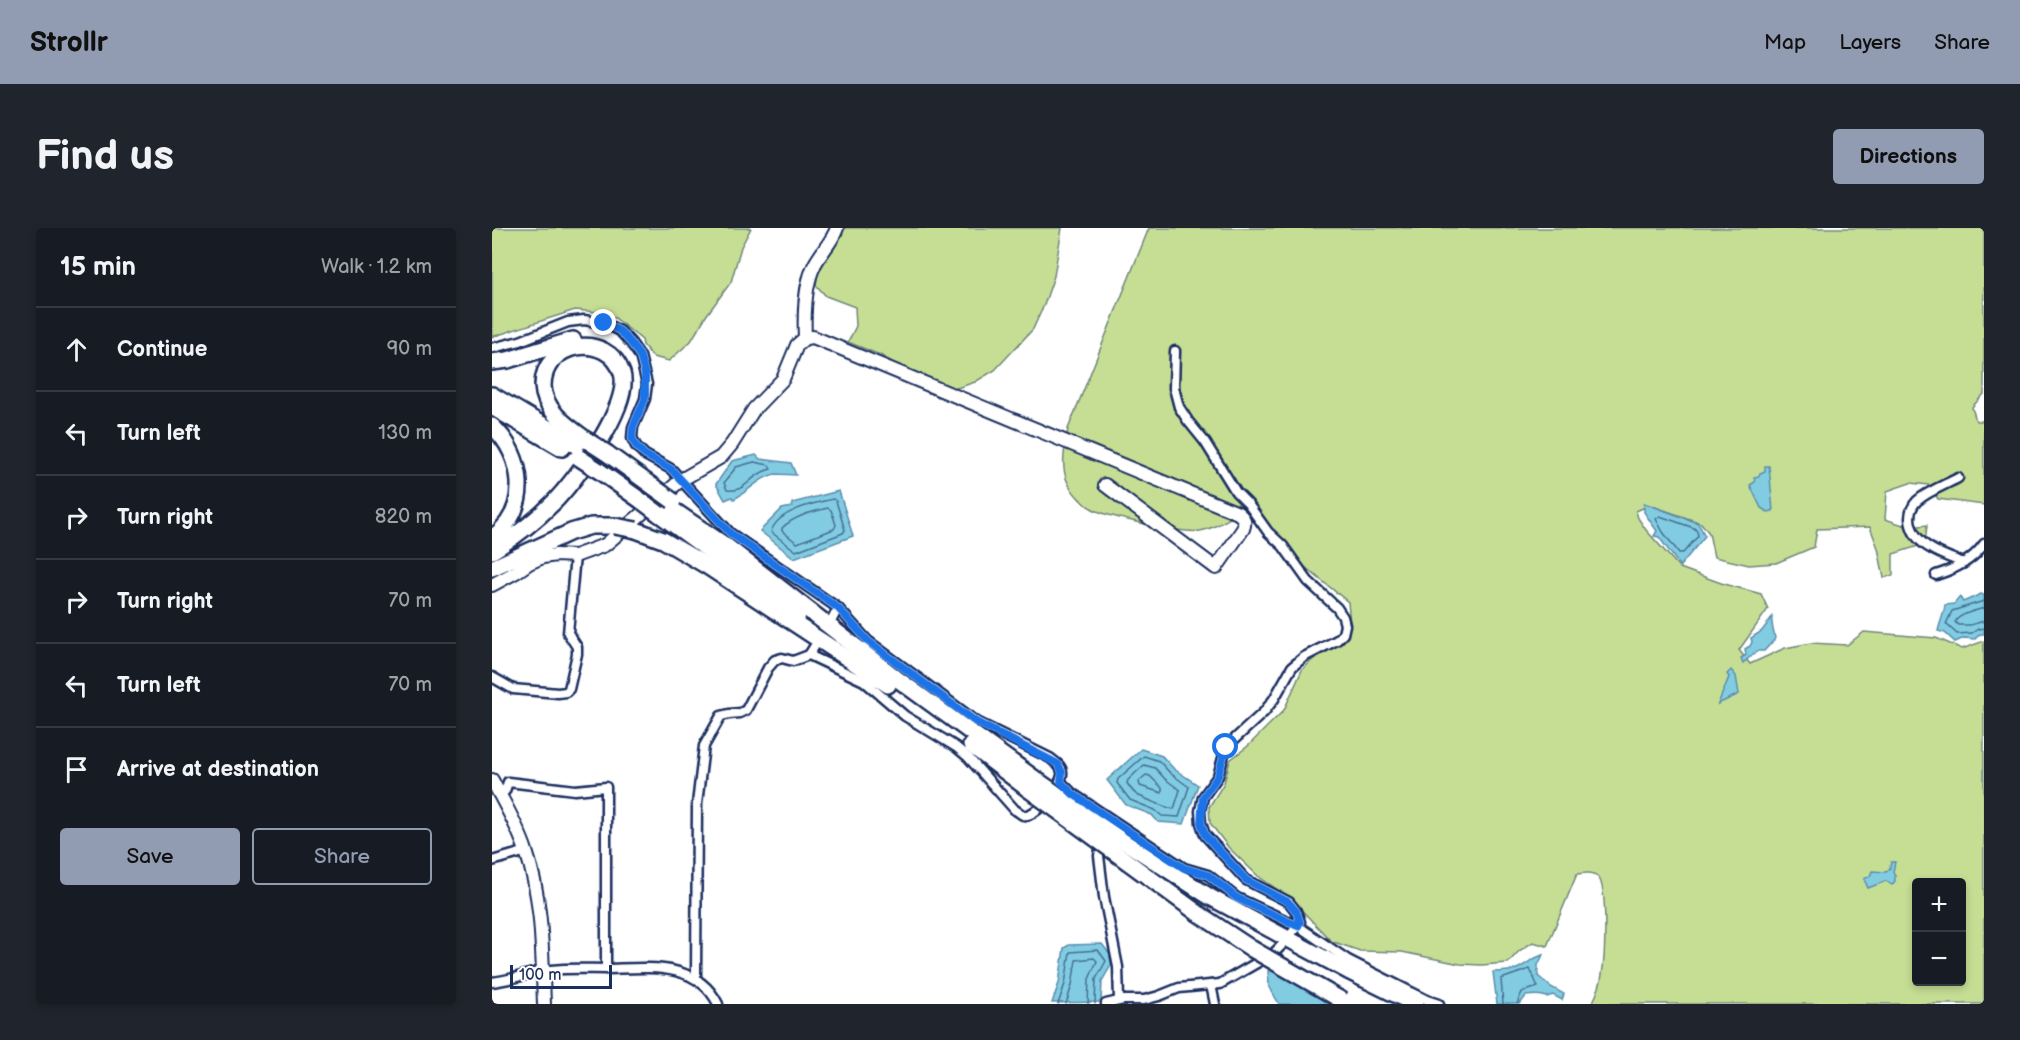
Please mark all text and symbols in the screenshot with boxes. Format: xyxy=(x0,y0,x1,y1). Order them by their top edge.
text: Strollr xyxy=(30,26,108,59)
text: Map xyxy=(1764,30,1806,55)
text: Layers xyxy=(1839,30,1901,55)
text: Share xyxy=(1934,30,1990,55)
button: Directions xyxy=(1833,129,1984,184)
text: Find us xyxy=(36,131,174,182)
text: 15 min xyxy=(60,252,136,283)
text: Walk · 1.2 km xyxy=(321,255,432,279)
route end xyxy=(590,309,616,335)
icon: ahead xyxy=(60,333,93,366)
text: Continue xyxy=(117,336,207,363)
text: 90 m xyxy=(387,337,432,361)
icon: left xyxy=(60,417,93,450)
text: Turn left xyxy=(117,420,201,447)
text: 130 m xyxy=(378,421,432,445)
icon: right xyxy=(60,501,93,534)
text: Turn right xyxy=(117,504,213,531)
text: 820 m xyxy=(375,505,432,529)
icon: right xyxy=(60,585,93,618)
text: Turn right xyxy=(117,588,213,615)
text: 70 m xyxy=(388,589,432,613)
icon: left xyxy=(60,669,93,702)
text: Turn left xyxy=(117,672,201,699)
text: 70 m xyxy=(388,673,432,697)
route start xyxy=(1212,733,1238,759)
icon: arrive xyxy=(60,753,93,786)
text: Arrive at destination xyxy=(117,756,319,783)
button: Save xyxy=(60,828,240,885)
button: Share xyxy=(252,828,432,885)
map controls xyxy=(1912,878,1966,986)
button: + xyxy=(1912,878,1966,932)
button: − xyxy=(1912,932,1966,986)
scale bar xyxy=(510,962,612,990)
text: 100 m xyxy=(519,966,562,985)

